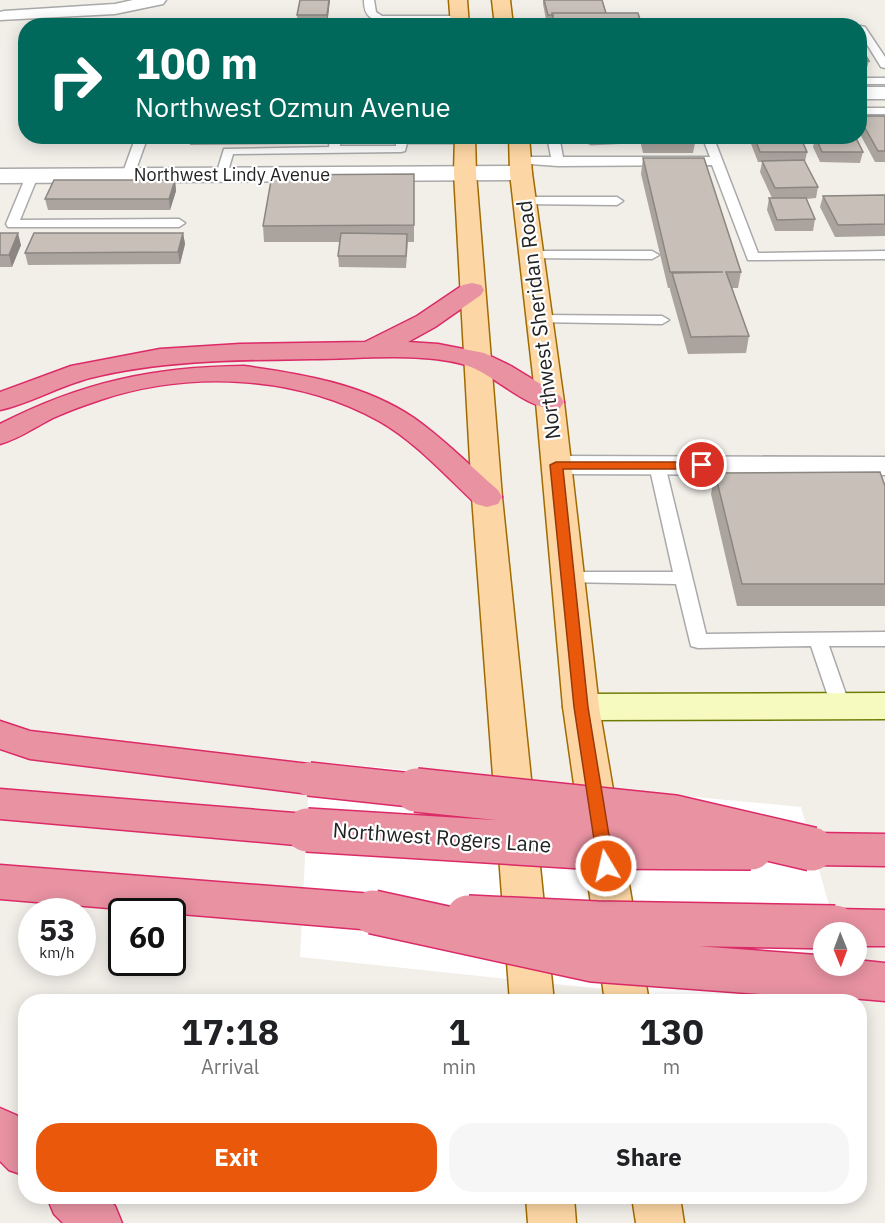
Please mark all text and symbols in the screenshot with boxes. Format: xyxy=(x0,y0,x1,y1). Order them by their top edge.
text: 100 m xyxy=(135,36,258,91)
icon: right xyxy=(36,42,114,120)
text: Northwest Ozmun Avenue xyxy=(135,89,451,124)
street label: Northwest Lindy Avenue xyxy=(134,163,330,186)
street label: Northwest Sheridan Road xyxy=(509,199,567,441)
pin xyxy=(676,439,727,490)
icon: arrive xyxy=(685,448,718,481)
street label: Northwest Rogers Lane xyxy=(332,815,552,859)
position arrow xyxy=(574,834,638,898)
speed limit sign: 60 xyxy=(108,898,186,976)
text: 53 xyxy=(39,910,75,949)
north arrow xyxy=(813,922,867,976)
map controls xyxy=(813,922,867,976)
text: km/h xyxy=(39,943,75,962)
text: 17:18 xyxy=(181,1008,279,1055)
text: 1 xyxy=(448,1008,470,1055)
text: 130 xyxy=(639,1008,704,1055)
text: Arrival xyxy=(201,1053,259,1080)
text: min xyxy=(442,1053,476,1080)
text: m xyxy=(663,1053,680,1080)
button: Exit xyxy=(36,1123,437,1192)
button: Share xyxy=(449,1123,849,1192)

